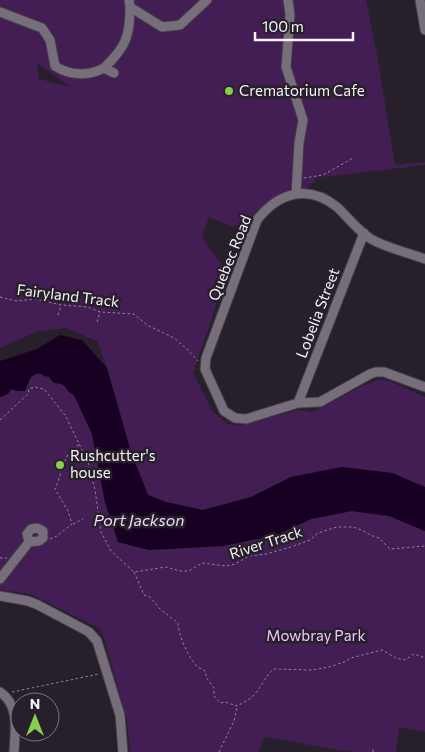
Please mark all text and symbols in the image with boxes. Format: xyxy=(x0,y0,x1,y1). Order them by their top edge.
scale bar xyxy=(255,10,352,42)
text: 100 m xyxy=(262,17,304,35)
place label: Crematorium Cafe xyxy=(239,81,365,99)
marker: Crematorium Cafe xyxy=(223,85,235,97)
street label: Quebec Road xyxy=(204,212,254,303)
street label: Lobelia Street xyxy=(292,265,343,360)
street label: Fairyland Track xyxy=(16,280,120,310)
place label: Rushcutter's house xyxy=(70,446,156,481)
marker: Rushcutter's house xyxy=(54,459,66,471)
water label: Port Jackson xyxy=(94,510,184,529)
street label: River Track xyxy=(227,522,304,562)
park label: Mowbray Park xyxy=(266,626,366,644)
north arrow xyxy=(10,692,60,742)
text: N xyxy=(30,695,40,712)

